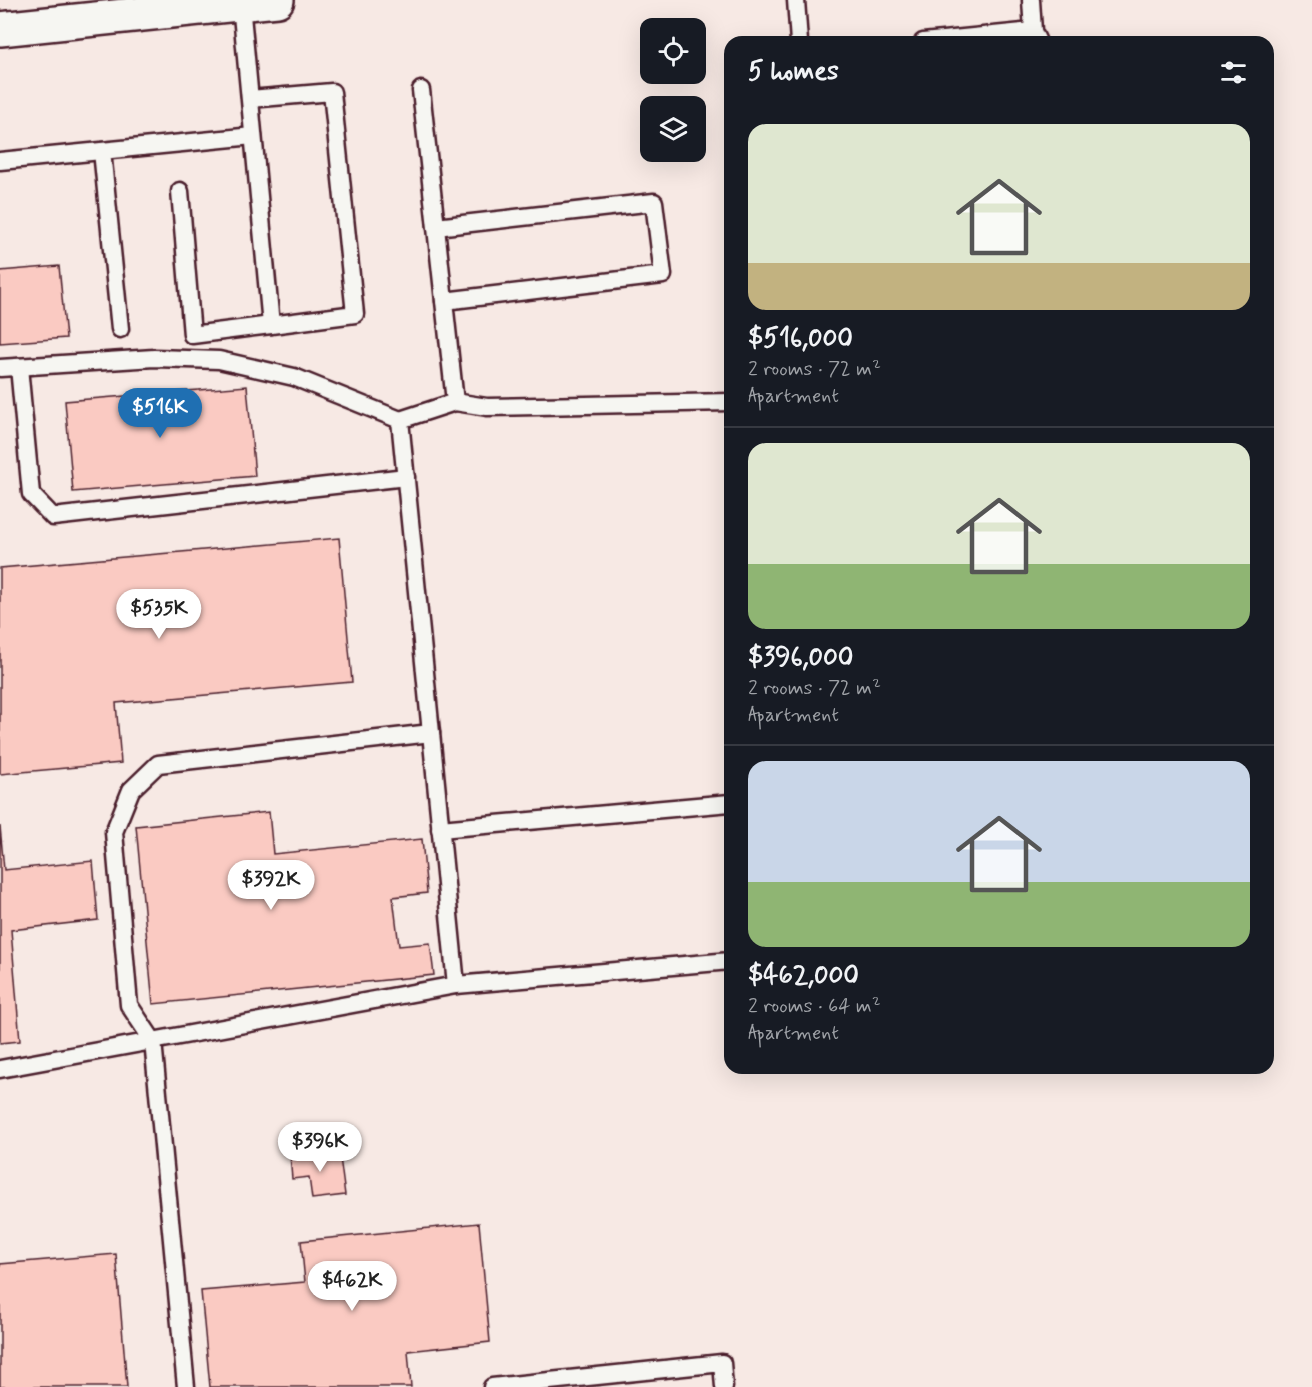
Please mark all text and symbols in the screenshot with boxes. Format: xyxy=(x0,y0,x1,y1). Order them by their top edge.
map controls xyxy=(640,18,706,162)
button: locate xyxy=(640,18,706,84)
text: 5 homes xyxy=(748,55,839,89)
icon: filters xyxy=(1217,56,1250,89)
button: layers xyxy=(640,96,706,162)
icon: home xyxy=(945,163,1053,271)
text: $516,000 xyxy=(748,322,853,356)
text: 2 rooms · 72 m² xyxy=(748,356,881,383)
text: Apartment xyxy=(748,383,839,410)
pin: $516K xyxy=(118,388,202,439)
text: $516K xyxy=(132,394,188,421)
icon: home xyxy=(945,482,1053,590)
pin: $535K xyxy=(117,589,201,640)
text: $535K xyxy=(130,595,188,622)
text: $396,000 xyxy=(748,641,853,675)
text: 2 rooms · 72 m² xyxy=(748,675,881,702)
text: Apartment xyxy=(748,702,839,729)
icon: home xyxy=(945,800,1053,908)
pin: $392K xyxy=(229,860,313,911)
text: $392K xyxy=(242,866,300,893)
text: $462,000 xyxy=(748,959,859,993)
text: 2 rooms · 64 m² xyxy=(748,993,881,1020)
text: Apartment xyxy=(748,1020,839,1047)
pin: $396K xyxy=(278,1122,362,1173)
text: $396K xyxy=(292,1128,348,1155)
pin: $462K xyxy=(310,1261,394,1312)
text: $462K xyxy=(322,1267,382,1294)

